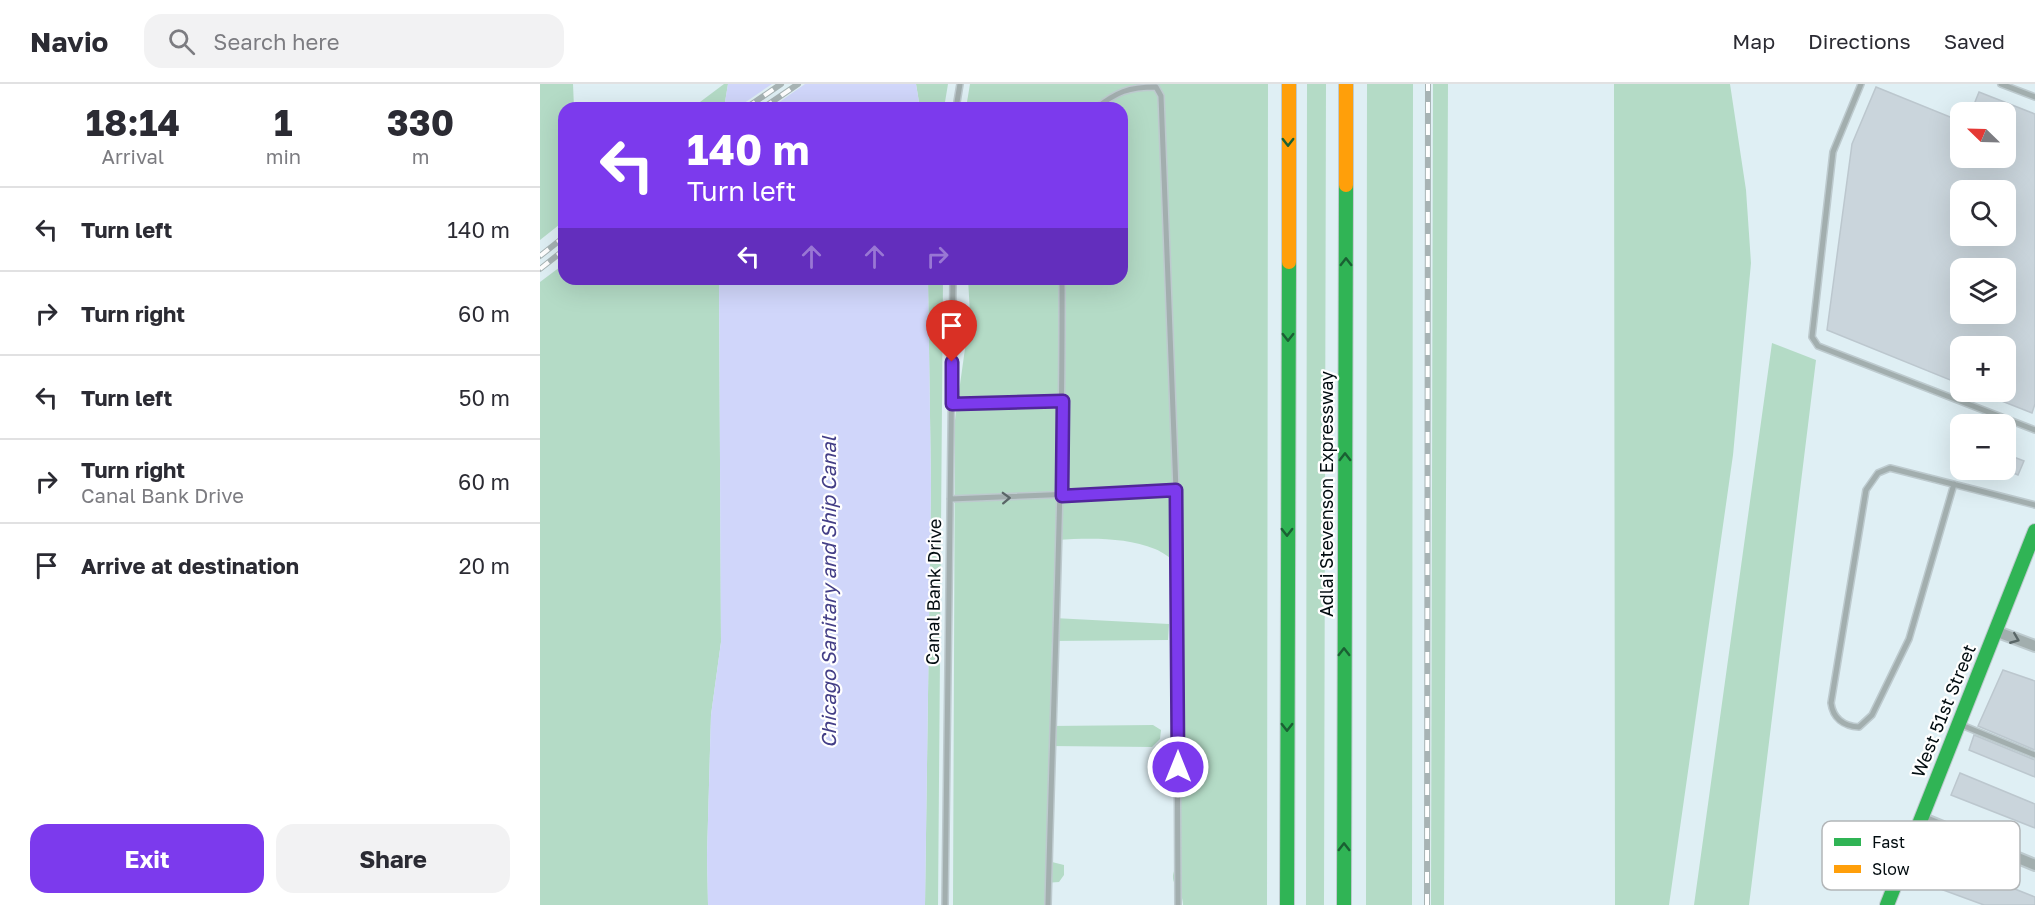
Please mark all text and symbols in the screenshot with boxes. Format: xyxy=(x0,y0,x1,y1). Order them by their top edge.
search box xyxy=(144,14,564,68)
text: Navio xyxy=(30,25,108,58)
icon: search xyxy=(165,25,198,58)
text: Search here xyxy=(213,28,339,55)
text: Map xyxy=(1732,28,1775,54)
text: Directions xyxy=(1808,28,1911,54)
text: Saved xyxy=(1944,28,2005,54)
text: 18:14 xyxy=(86,101,180,144)
text: 1 xyxy=(274,101,293,144)
text: 330 xyxy=(387,101,454,144)
north arrow xyxy=(1950,102,2016,168)
map controls xyxy=(1950,102,2016,480)
text: 140 m xyxy=(687,124,809,174)
icon: left xyxy=(588,126,666,204)
one-way arrow xyxy=(1282,138,1294,147)
text: Arrival xyxy=(102,144,164,168)
text: min xyxy=(266,144,301,168)
text: m xyxy=(412,144,429,168)
text: Turn left xyxy=(687,175,796,207)
button: search xyxy=(1950,180,2016,246)
icon: left xyxy=(30,213,63,246)
text: Turn left xyxy=(81,216,172,243)
text: 140 m xyxy=(447,216,510,243)
icon: left xyxy=(732,240,765,273)
icon: ahead xyxy=(795,240,828,273)
icon: ahead xyxy=(858,240,891,273)
icon: right xyxy=(921,240,954,273)
one-way arrow xyxy=(1340,257,1352,266)
button: layers xyxy=(1950,258,2016,324)
icon: right xyxy=(30,297,63,330)
text: Turn right xyxy=(81,300,185,327)
text: 60 m xyxy=(458,300,510,327)
pin xyxy=(926,300,977,362)
icon: arrive xyxy=(935,309,968,342)
one-way arrow xyxy=(1282,333,1294,342)
button: + xyxy=(1950,336,2016,402)
street label: Adlai Stevenson Expressway xyxy=(1315,371,1337,617)
icon: left xyxy=(30,381,63,414)
text: Turn left xyxy=(81,384,172,411)
text: 50 m xyxy=(459,384,510,411)
button: − xyxy=(1950,414,2016,480)
water label: Chicago Sanitary and Ship Canal xyxy=(816,435,841,748)
one-way arrow xyxy=(1339,452,1351,461)
text: Turn right xyxy=(81,456,185,483)
icon: right xyxy=(30,465,63,498)
text: 60 m xyxy=(458,468,510,495)
text: Canal Bank Drive xyxy=(81,483,244,507)
one-way arrow xyxy=(1001,492,1010,504)
street label: Canal Bank Drive xyxy=(921,519,945,665)
one-way arrow xyxy=(1281,528,1293,537)
icon: arrive xyxy=(30,549,63,582)
text: Arrive at destination xyxy=(81,552,299,579)
text: 20 m xyxy=(459,552,510,579)
one-way arrow xyxy=(2009,631,2020,644)
street label: West 51st Street xyxy=(1906,641,1980,781)
one-way arrow xyxy=(1338,647,1350,656)
one-way arrow xyxy=(1281,723,1293,732)
position arrow xyxy=(1146,735,1210,799)
legend xyxy=(1822,821,2020,890)
button: Exit xyxy=(30,824,264,893)
button: Share xyxy=(276,824,510,893)
text: Fast xyxy=(1872,832,1905,852)
one-way arrow xyxy=(1338,842,1350,851)
text: Slow xyxy=(1872,859,1910,879)

